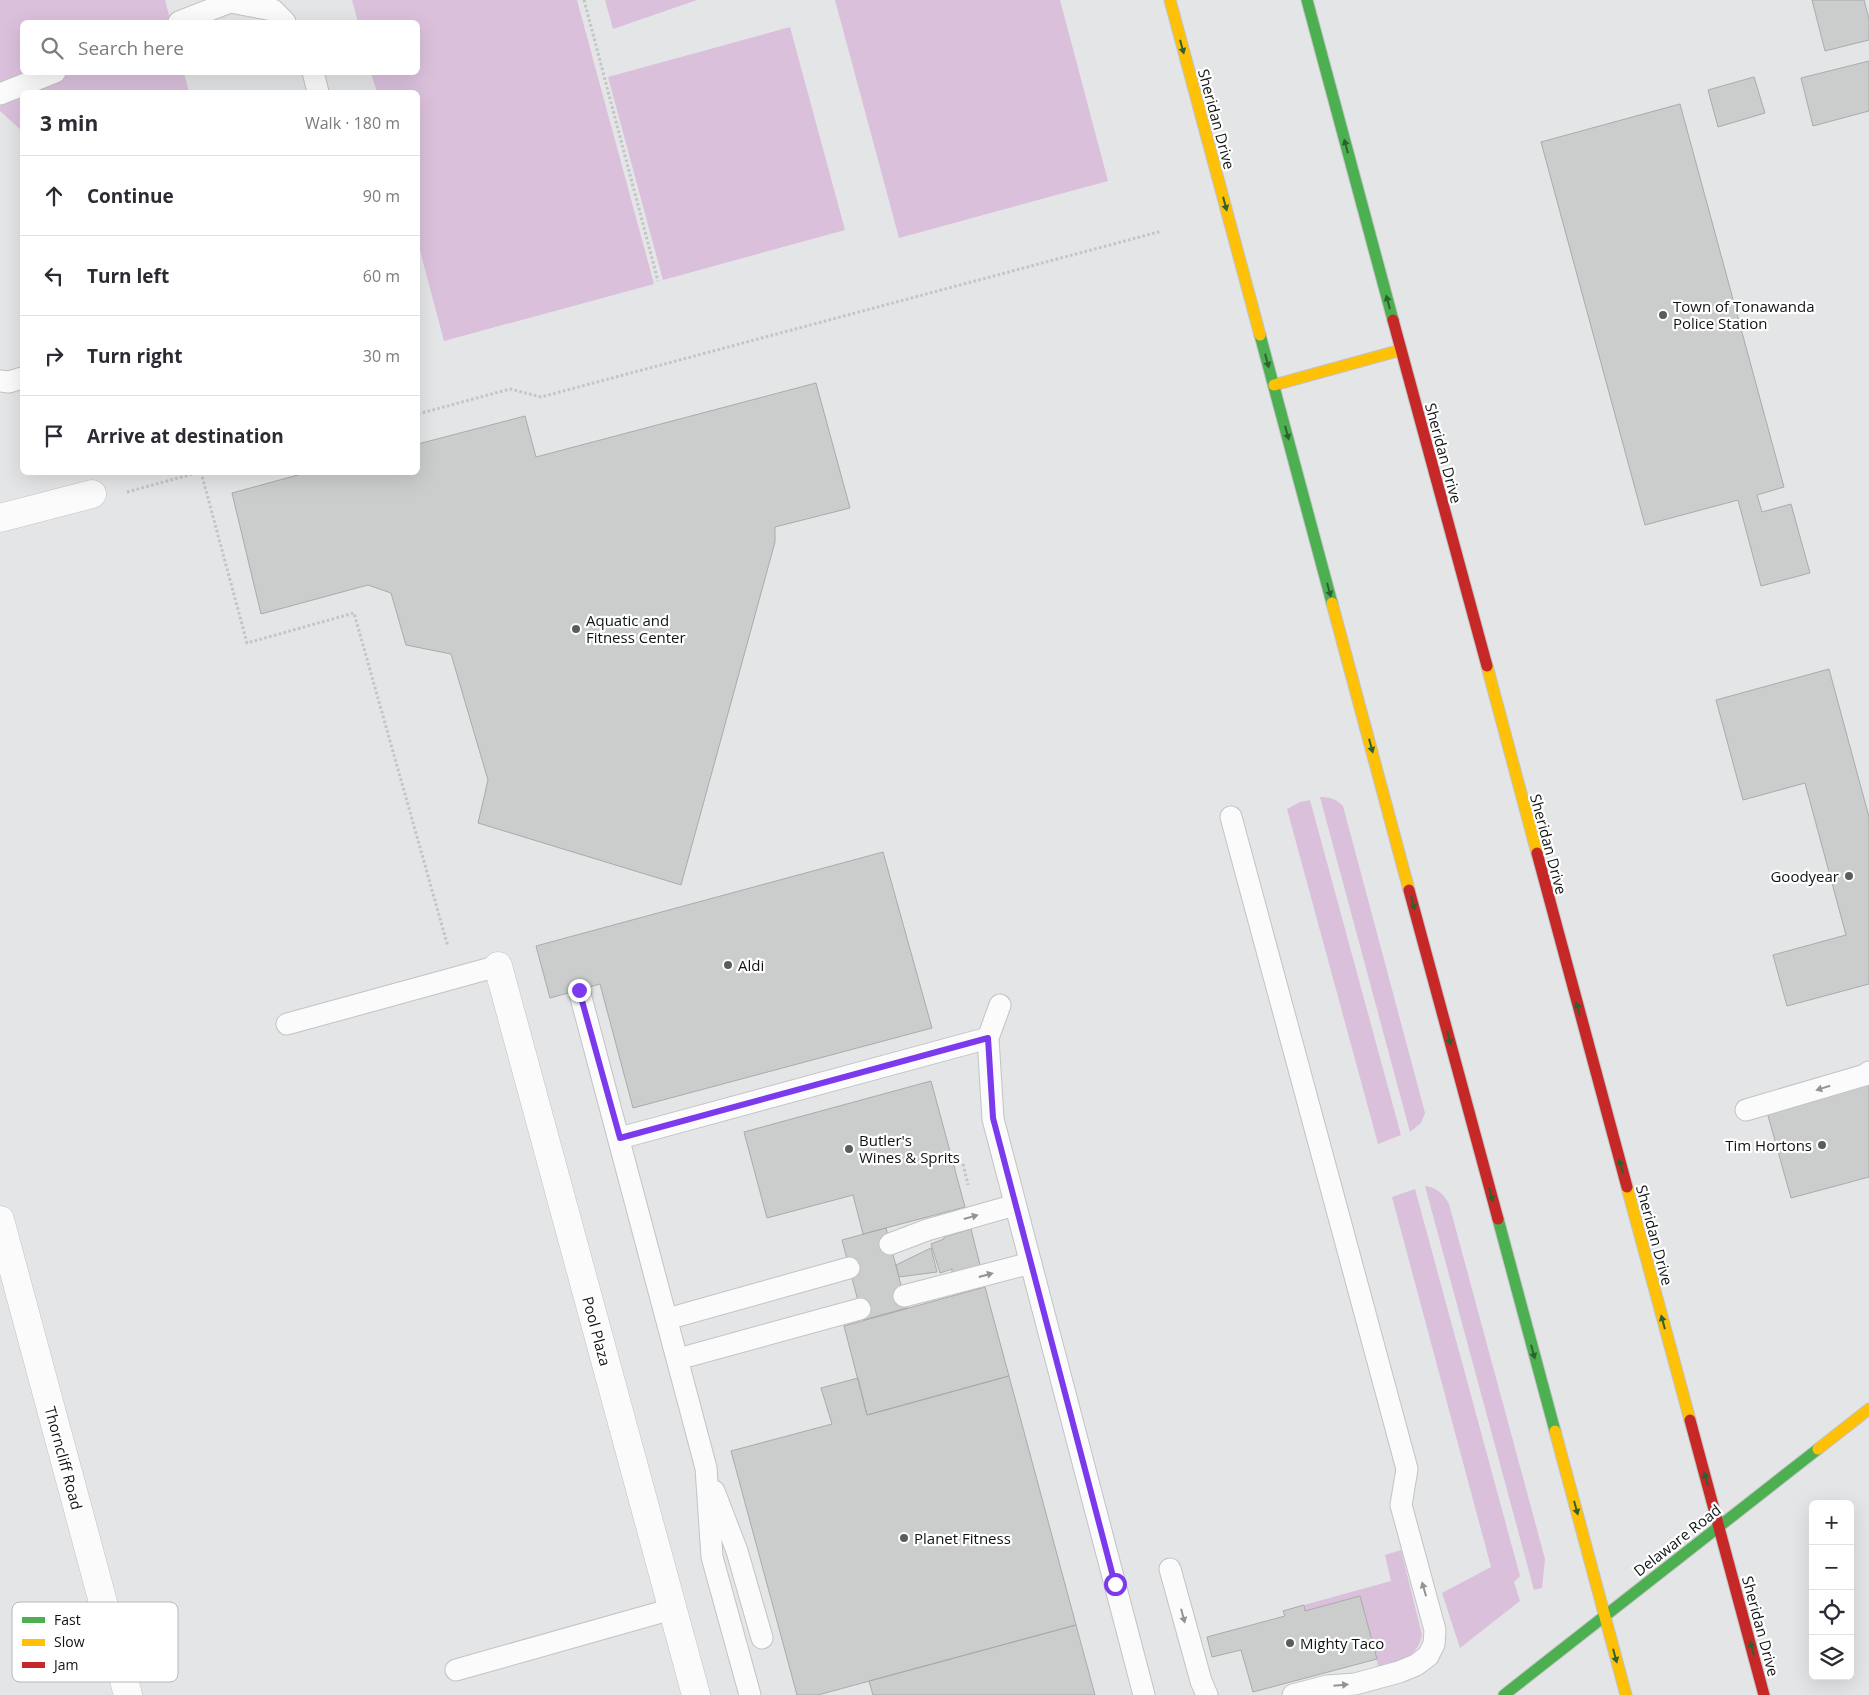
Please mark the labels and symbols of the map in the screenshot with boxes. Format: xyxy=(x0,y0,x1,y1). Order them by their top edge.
one-way arrow xyxy=(1179,40,1187,55)
street label: Sheridan Drive xyxy=(1194,67,1240,171)
one-way arrow xyxy=(1341,138,1349,153)
one-way arrow xyxy=(1221,196,1229,211)
one-way arrow xyxy=(1384,295,1392,310)
place label: Town of Tonawanda Police Station xyxy=(1673,296,1814,333)
marker: Town of Tonawanda Police Station xyxy=(1657,309,1669,321)
one-way arrow xyxy=(1264,353,1272,368)
street label: Sheridan Drive xyxy=(1421,401,1467,505)
one-way arrow xyxy=(1283,425,1291,440)
one-way arrow xyxy=(1325,582,1333,597)
place label: Aquatic and Fitness Center xyxy=(586,610,686,647)
marker: Aquatic and Fitness Center xyxy=(570,623,582,635)
one-way arrow xyxy=(1367,739,1375,754)
street label: Sheridan Drive xyxy=(1526,792,1572,896)
place label: Goodyear xyxy=(1770,866,1839,886)
marker: Goodyear xyxy=(1843,870,1855,882)
one-way arrow xyxy=(1409,896,1417,911)
place label: Aldi xyxy=(738,955,764,975)
marker: Aldi xyxy=(722,959,734,971)
route end xyxy=(568,979,591,1002)
one-way arrow xyxy=(1574,1001,1582,1016)
one-way arrow xyxy=(1445,1030,1453,1045)
one-way arrow xyxy=(1816,1084,1831,1092)
place label: Butler's Wines & Sprits xyxy=(859,1130,960,1167)
place label: Tim Hortons xyxy=(1725,1135,1812,1155)
marker: Tim Hortons xyxy=(1816,1139,1828,1151)
marker: Butler's Wines & Sprits xyxy=(843,1143,855,1155)
one-way arrow xyxy=(1616,1158,1624,1173)
street label: Sheridan Drive xyxy=(1632,1183,1678,1287)
one-way arrow xyxy=(1487,1187,1495,1202)
one-way arrow xyxy=(964,1213,979,1221)
one-way arrow xyxy=(979,1271,994,1279)
street label: Pool Plaza xyxy=(578,1294,616,1368)
one-way arrow xyxy=(1659,1315,1667,1330)
one-way arrow xyxy=(1530,1344,1538,1359)
street label: Thorncliff Road xyxy=(41,1404,87,1512)
one-way arrow xyxy=(1702,1472,1710,1487)
street label: Delaware Road xyxy=(1629,1500,1725,1580)
one-way arrow xyxy=(1572,1501,1580,1516)
place label: Planet Fitness xyxy=(914,1528,1011,1548)
marker: Planet Fitness xyxy=(898,1532,910,1544)
route start xyxy=(1104,1573,1127,1596)
street label: Sheridan Drive xyxy=(1738,1574,1784,1678)
one-way arrow xyxy=(1420,1582,1428,1597)
legend xyxy=(12,1602,178,1682)
one-way arrow xyxy=(1179,1609,1187,1624)
text: Fast xyxy=(54,1610,81,1629)
text: Slow xyxy=(54,1632,85,1651)
place label: Mighty Taco xyxy=(1300,1633,1384,1653)
marker: Mighty Taco xyxy=(1284,1637,1296,1649)
one-way arrow xyxy=(1747,1640,1755,1655)
one-way arrow xyxy=(1611,1648,1619,1663)
text: Jam xyxy=(52,1655,79,1674)
one-way arrow xyxy=(1333,1681,1349,1689)

